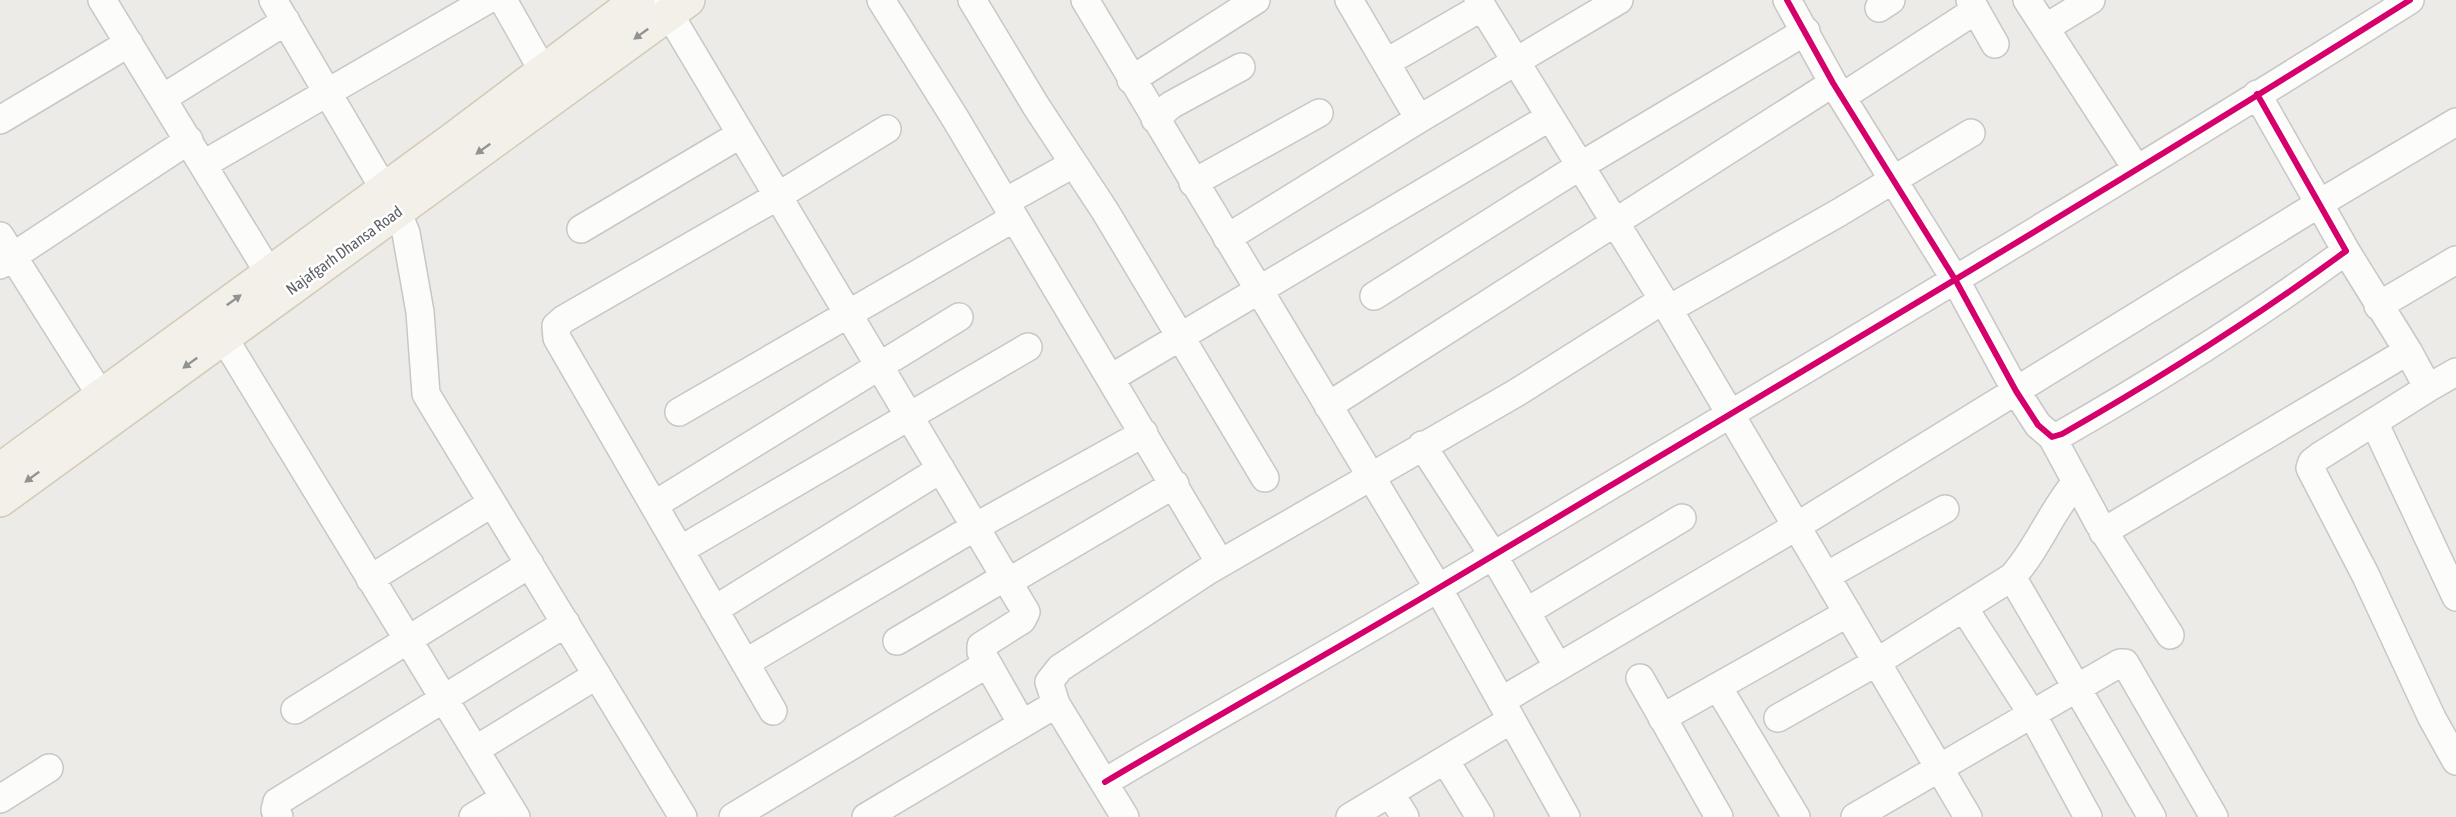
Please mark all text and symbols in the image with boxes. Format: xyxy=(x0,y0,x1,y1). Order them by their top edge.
one-way arrow xyxy=(633,28,649,40)
one-way arrow xyxy=(475,143,491,155)
street label: Najafgarh Dhansa Road xyxy=(283,202,406,299)
one-way arrow xyxy=(226,294,241,306)
one-way arrow xyxy=(182,356,197,368)
one-way arrow xyxy=(24,471,40,483)

